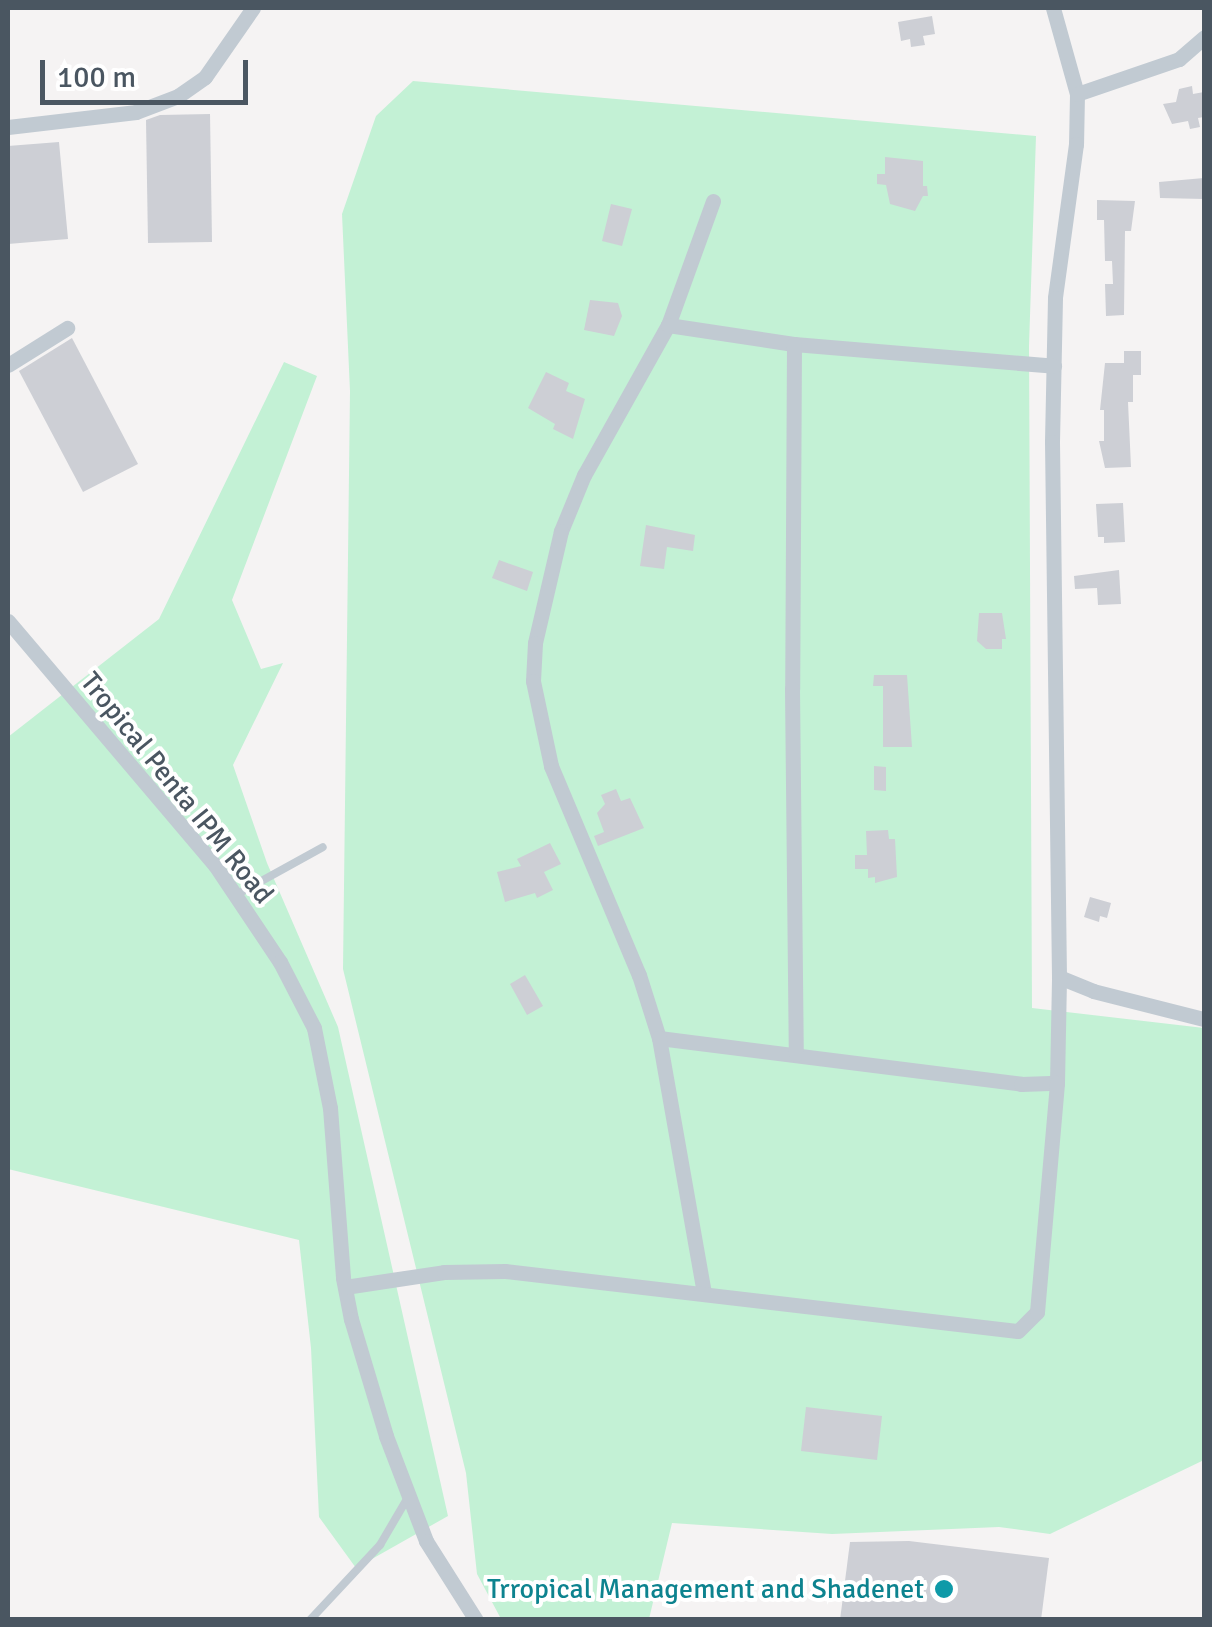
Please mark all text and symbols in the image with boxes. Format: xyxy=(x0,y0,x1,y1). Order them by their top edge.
scale bar xyxy=(45,40,252,102)
text: 100 m xyxy=(57,59,136,96)
street label: Tropical Penta IPM Road xyxy=(73,666,281,910)
place label: Trropical Management and Shadenet xyxy=(487,1572,924,1606)
marker: Trropical Management and Shadenet xyxy=(933,1578,955,1600)

